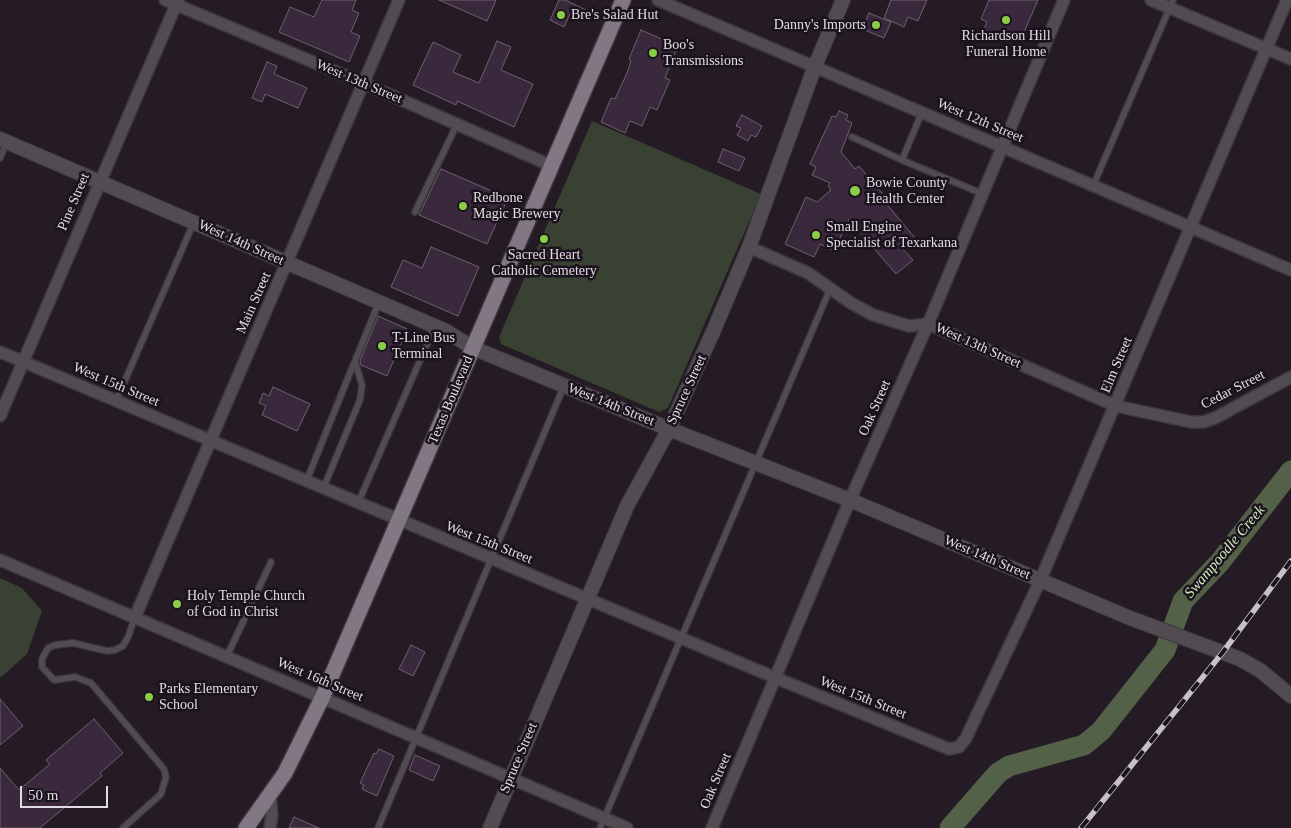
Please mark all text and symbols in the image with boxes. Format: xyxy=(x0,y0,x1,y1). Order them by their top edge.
place label: Bre's Salad Hut xyxy=(571,7,658,23)
marker: Bre's Salad Hut xyxy=(555,9,567,21)
marker: Richardson Hill Funeral Home xyxy=(1000,14,1012,26)
place label: Danny's Imports xyxy=(774,17,866,33)
marker: Danny's Imports xyxy=(870,19,882,31)
place label: Richardson Hill Funeral Home xyxy=(961,28,1051,60)
place label: Boo's Transmissions xyxy=(663,37,743,70)
marker: Boo's Transmissions xyxy=(647,47,659,59)
street label: West 13th Street xyxy=(313,56,405,108)
street label: West 12th Street xyxy=(934,95,1026,147)
street label: Pine Street xyxy=(54,171,94,233)
place label: Bowie County Health Center xyxy=(866,175,947,208)
marker: Bowie County Health Center xyxy=(848,184,862,198)
place label: Redbone Magic Brewery xyxy=(473,190,560,222)
marker: Redbone Magic Brewery xyxy=(457,200,469,212)
street label: West 14th Street xyxy=(195,217,287,269)
place label: Small Engine Specialist of Texarkana xyxy=(826,219,957,252)
marker: Small Engine Specialist of Texarkana xyxy=(810,229,822,241)
marker: Sacred Heart Catholic Cemetery xyxy=(538,233,550,245)
place label: Sacred Heart Catholic Cemetery xyxy=(491,247,597,280)
street label: Main Street xyxy=(233,270,275,336)
street label: West 13th Street xyxy=(932,320,1024,372)
place label: T-Line Bus Terminal xyxy=(392,330,455,362)
street label: Elm Street xyxy=(1098,334,1136,396)
marker: T-Line Bus Terminal xyxy=(376,340,388,352)
street label: Spruce Street xyxy=(664,352,710,428)
street label: Texas Boulevard xyxy=(425,353,477,447)
street label: West 15th Street xyxy=(70,359,162,411)
street label: Cedar Street xyxy=(1198,367,1268,413)
street label: Oak Street xyxy=(855,377,895,439)
street label: West 14th Street xyxy=(565,380,657,430)
water label: Swampoodle Creek xyxy=(1181,502,1269,602)
street label: West 15th Street xyxy=(443,518,535,568)
street label: West 14th Street xyxy=(941,532,1033,584)
place label: Holy Temple Church of God in Christ xyxy=(187,588,305,620)
marker: Holy Temple Church of God in Christ xyxy=(171,598,183,610)
street label: West 16th Street xyxy=(274,654,366,706)
street label: West 15th Street xyxy=(817,673,909,723)
place label: Parks Elementary School xyxy=(159,681,258,714)
marker: Parks Elementary School xyxy=(143,691,155,703)
street label: Spruce Street xyxy=(497,720,541,796)
street label: Oak Street xyxy=(697,750,735,812)
scale bar xyxy=(22,776,110,808)
text: 50 m xyxy=(28,787,58,803)

